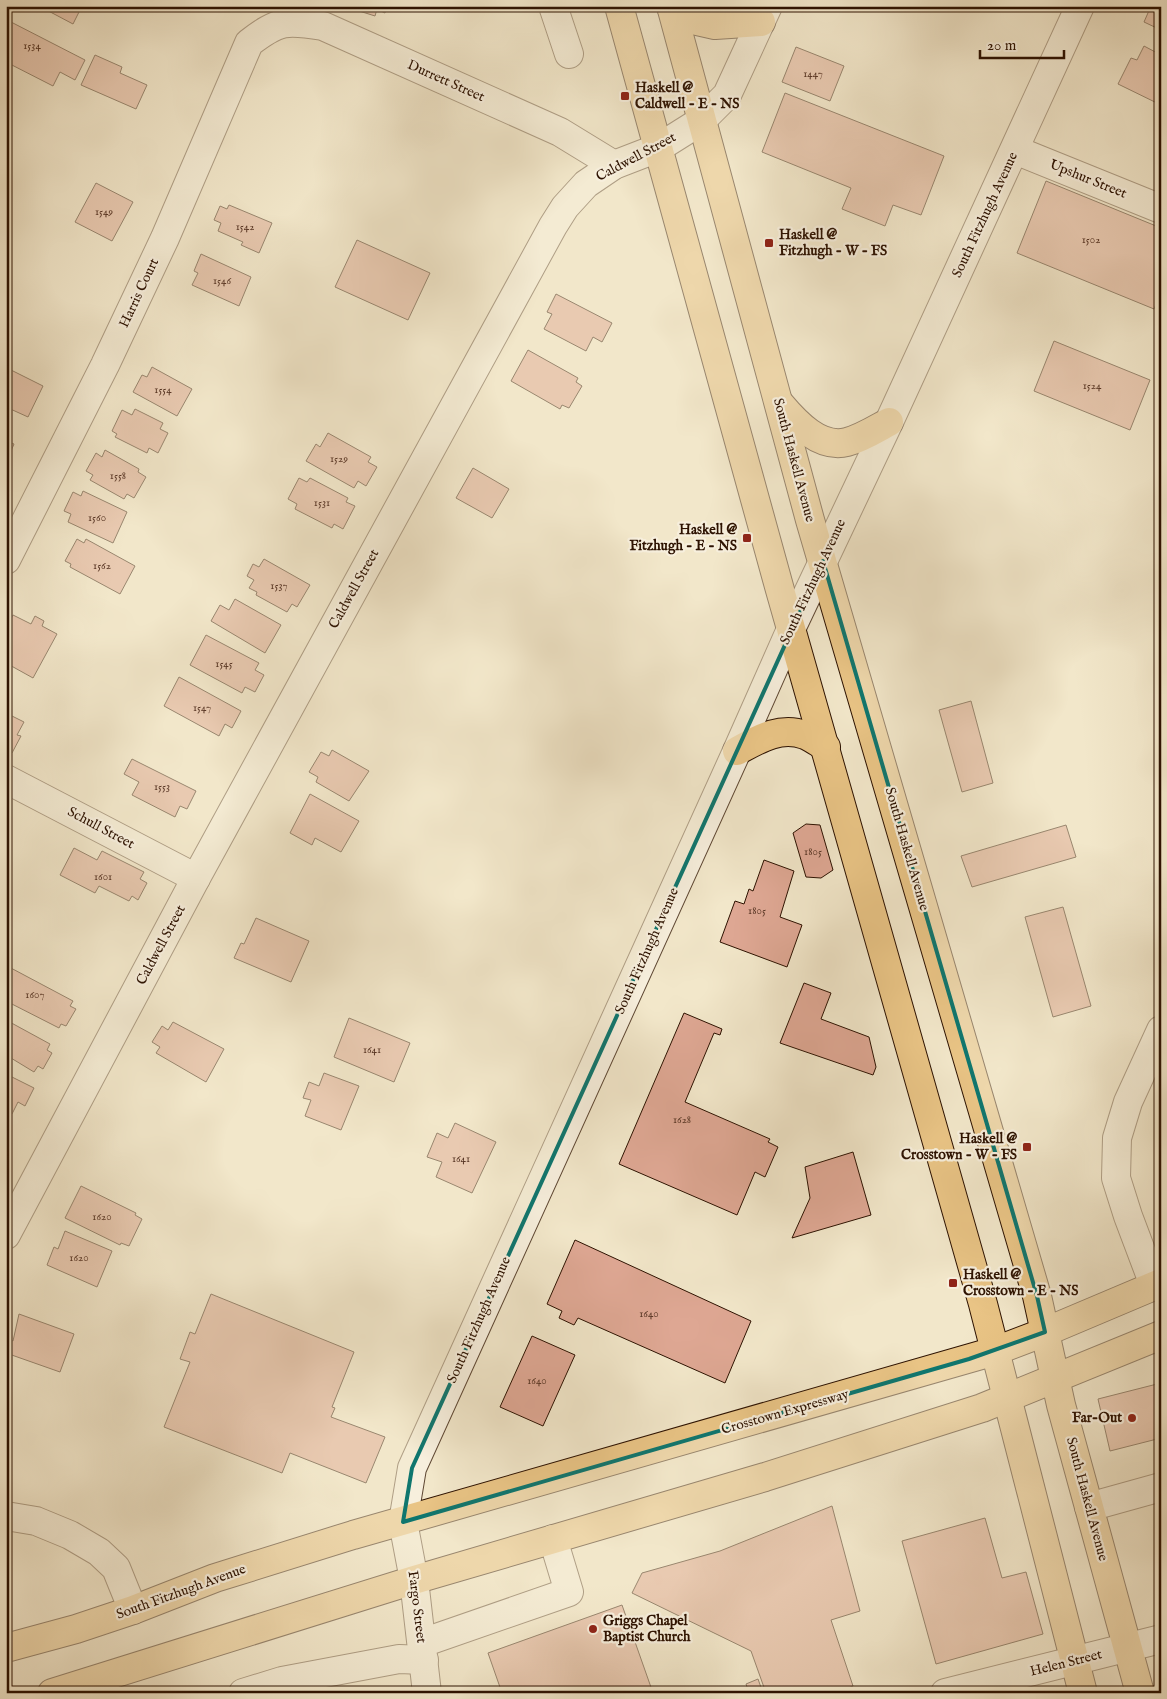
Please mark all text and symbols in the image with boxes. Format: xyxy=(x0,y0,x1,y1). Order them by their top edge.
scale bar xyxy=(980,28,1063,60)
text: 20 m xyxy=(987,36,1017,55)
house number: 1534 xyxy=(23,39,41,53)
street label: Durrett Street xyxy=(405,56,488,106)
house number: 1447 xyxy=(803,67,823,81)
place label: Haskell @ Caldwell - E - NS xyxy=(635,79,740,113)
marker: Haskell @ Caldwell - E - NS xyxy=(619,90,631,102)
street label: Caldwell Street xyxy=(593,128,679,186)
street label: South Fitzhugh Avenue xyxy=(948,149,1022,281)
street label: Upshur Street xyxy=(1047,155,1129,203)
house number: 1549 xyxy=(95,205,113,219)
house number: 1542 xyxy=(236,220,254,234)
place label: Haskell @ Fitzhugh - W - FS xyxy=(779,226,887,260)
house number: 1502 xyxy=(1082,233,1100,247)
marker: Haskell @ Fitzhugh - W - FS xyxy=(763,237,775,249)
street label: Harris Court xyxy=(115,255,163,331)
house number: 1546 xyxy=(213,274,231,288)
house number: 1524 xyxy=(1083,379,1102,393)
house number: 1554 xyxy=(154,383,172,397)
street label: South Haskell Avenue xyxy=(769,396,819,524)
house number: 1529 xyxy=(330,452,348,466)
house number: 1558 xyxy=(110,469,126,483)
house number: 1531 xyxy=(314,496,330,510)
house number: 1560 xyxy=(88,511,106,525)
street label: South Fitzhugh Avenue xyxy=(776,516,850,648)
place label: Haskell @ Fitzhugh - E - NS xyxy=(629,521,737,555)
marker: Haskell @ Fitzhugh - E - NS xyxy=(741,532,753,544)
street label: Caldwell Street xyxy=(325,546,383,632)
house number: 1562 xyxy=(93,559,111,573)
house number: 1537 xyxy=(270,579,288,593)
house number: 1545 xyxy=(215,657,233,671)
house number: 1547 xyxy=(193,701,211,715)
house number: 1553 xyxy=(154,780,170,794)
street label: South Haskell Avenue xyxy=(881,785,933,913)
street label: Schull Street xyxy=(64,803,138,853)
house number: 1805 xyxy=(804,845,822,859)
house number: 1601 xyxy=(94,870,112,884)
street label: South Fitzhugh Avenue xyxy=(611,884,683,1017)
street label: Caldwell Street xyxy=(132,902,190,988)
house number: 1805 xyxy=(748,904,766,918)
house number: 1607 xyxy=(25,988,45,1002)
house number: 1641 xyxy=(363,1043,381,1057)
house number: 1628 xyxy=(673,1113,691,1127)
place label: Haskell @ Crosstown - W - FS xyxy=(901,1130,1017,1164)
marker: Haskell @ Crosstown - W - FS xyxy=(1021,1141,1033,1153)
house number: 1641 xyxy=(452,1152,470,1166)
house number: 1620 xyxy=(92,1210,112,1224)
house number: 1620 xyxy=(69,1251,89,1265)
street label: South Fitzhugh Avenue xyxy=(443,1253,515,1386)
place label: Haskell @ Crosstown - E - NS xyxy=(963,1266,1078,1300)
marker: Haskell @ Crosstown - E - NS xyxy=(947,1277,959,1289)
house number: 1640 xyxy=(639,1307,659,1321)
house number: 1640 xyxy=(527,1374,547,1388)
street label: Crosstown Expressway xyxy=(719,1385,851,1439)
place label: Far-Out xyxy=(1072,1409,1122,1427)
marker: Far-Out xyxy=(1126,1412,1138,1424)
street label: South Haskell Avenue xyxy=(1062,1435,1112,1563)
street label: South Fitzhugh Avenue xyxy=(114,1560,249,1624)
street label: Fargo Street xyxy=(404,1570,430,1644)
place label: Griggs Chapel Baptist Church xyxy=(603,1612,691,1646)
marker: Griggs Chapel Baptist Church xyxy=(587,1623,599,1635)
street label: Helen Street xyxy=(1028,1645,1104,1681)

